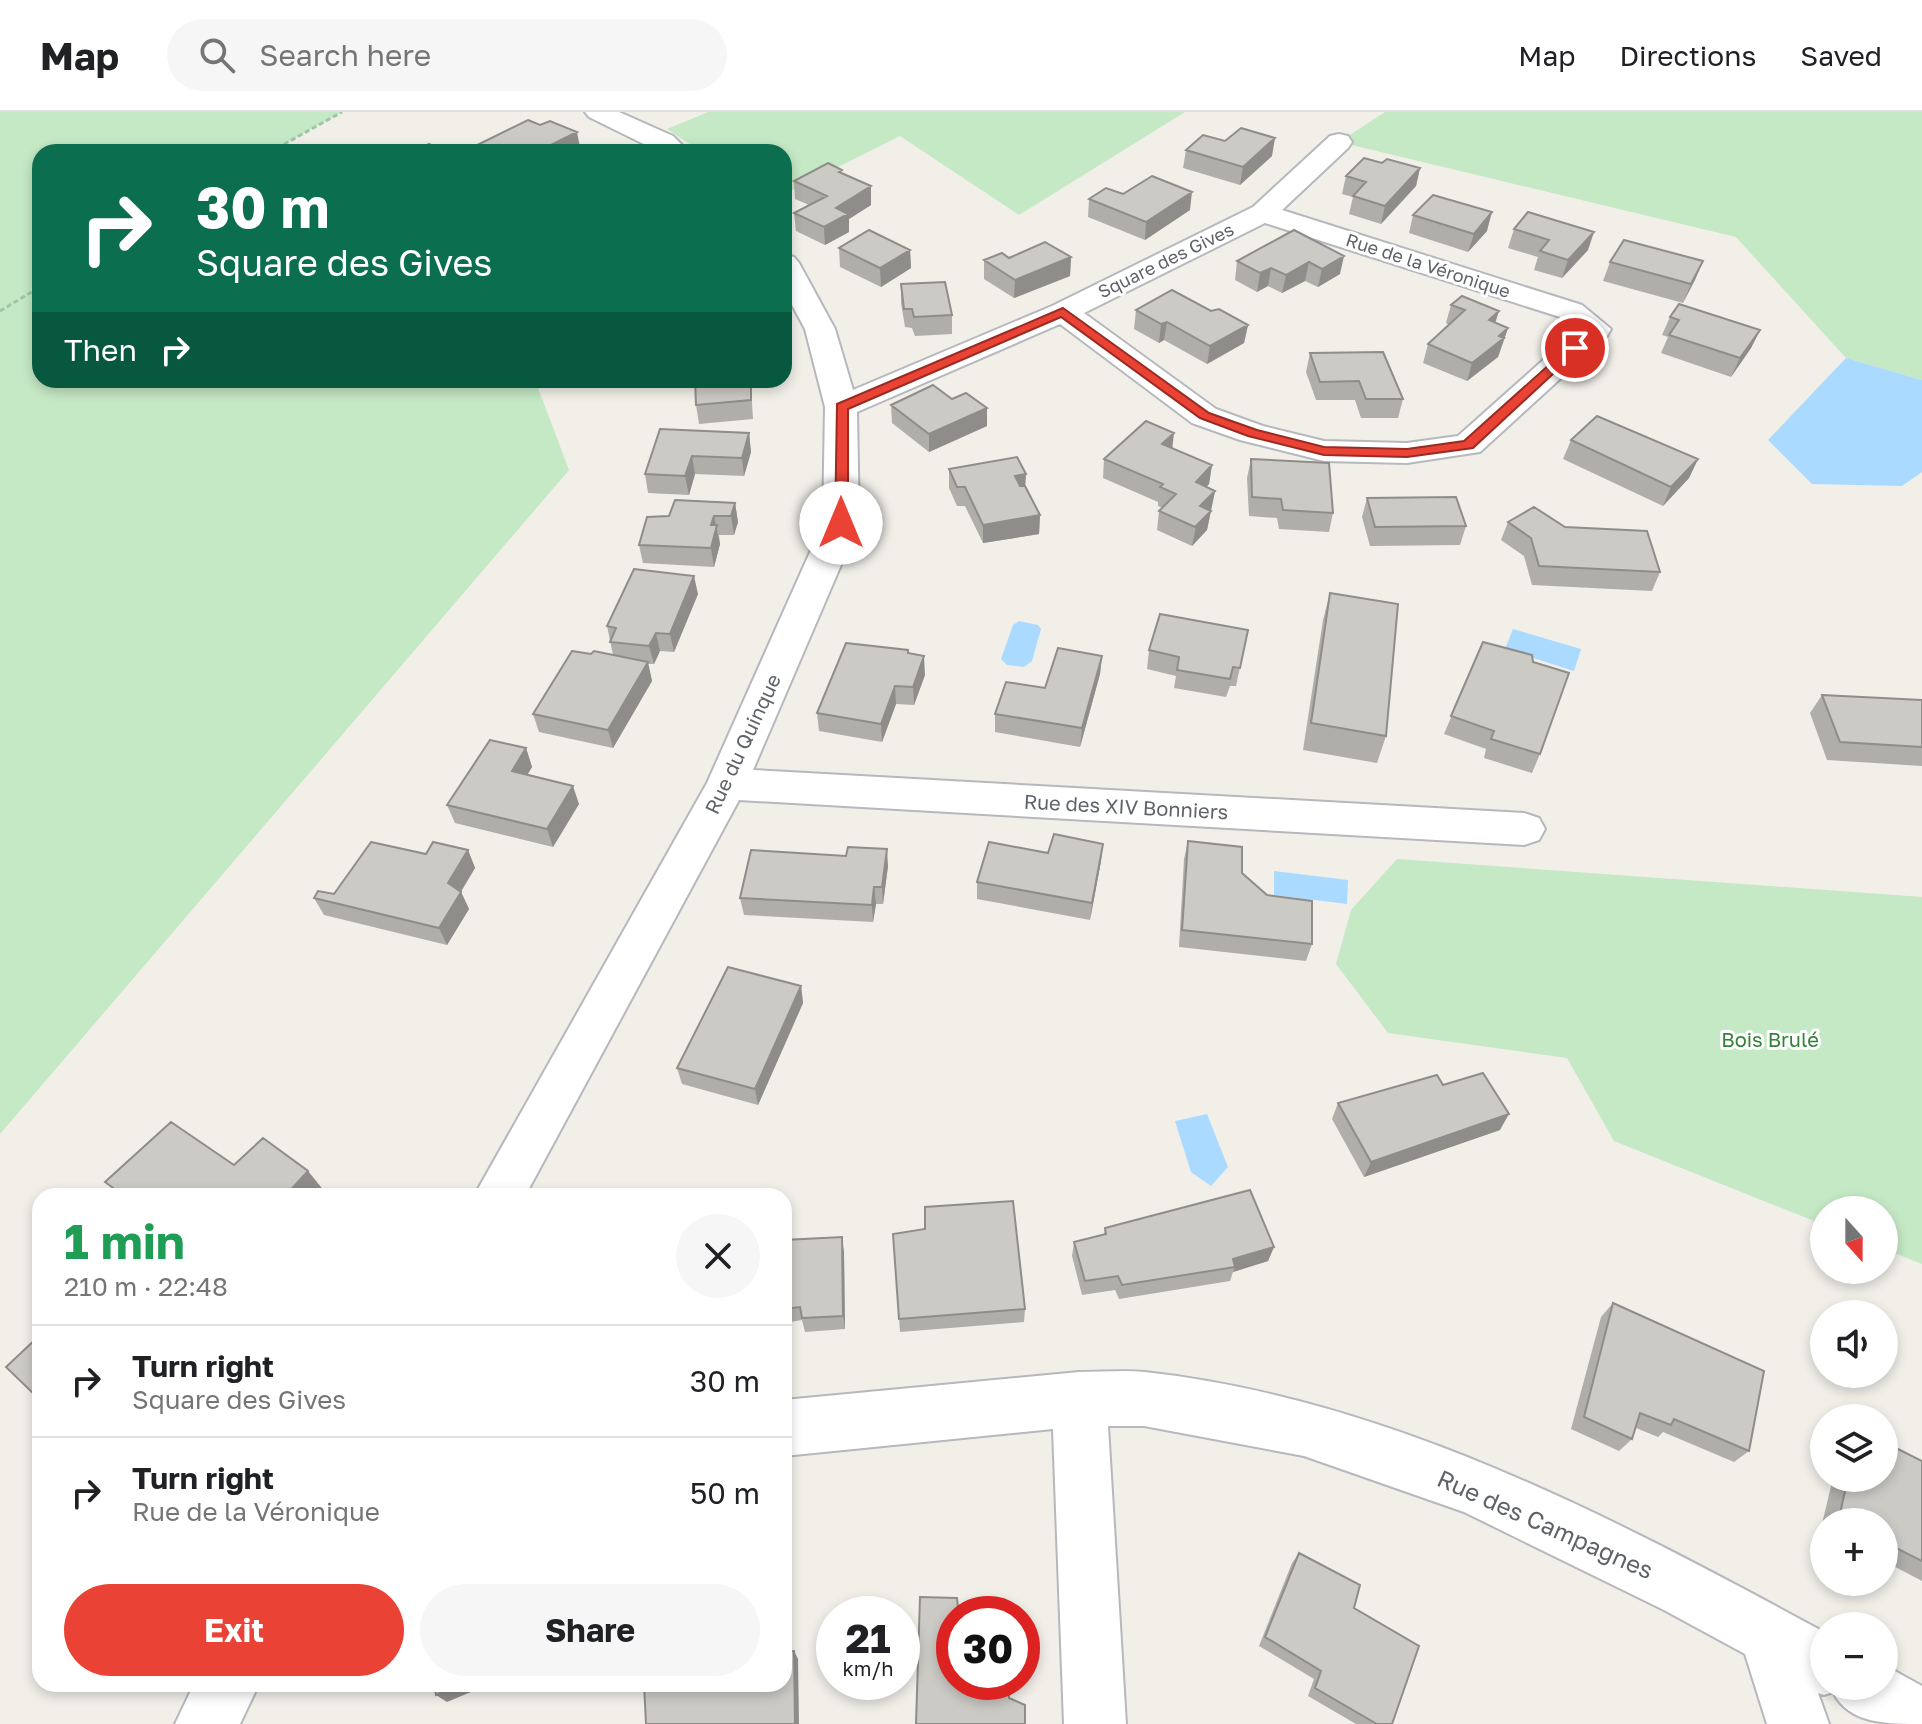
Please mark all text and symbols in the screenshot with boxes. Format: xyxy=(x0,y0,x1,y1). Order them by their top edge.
search box xyxy=(167,19,727,91)
text: Map xyxy=(40,33,119,78)
icon: search xyxy=(195,33,239,77)
text: Search here xyxy=(259,37,431,73)
text: Map xyxy=(1518,39,1575,72)
text: Directions xyxy=(1619,39,1756,72)
text: Saved xyxy=(1800,39,1882,72)
text: 30 m xyxy=(196,173,330,240)
icon: right xyxy=(64,176,168,280)
street label: Square des Gives xyxy=(1094,218,1237,302)
street label: Rue de la Véronique xyxy=(1343,228,1513,302)
text: Square des Gives xyxy=(196,241,492,284)
pin xyxy=(1541,314,1609,382)
icon: arrive xyxy=(1553,326,1597,370)
icon: right xyxy=(153,328,197,372)
text: Then xyxy=(64,332,137,368)
position arrow xyxy=(799,481,883,565)
street label: Rue du Quinque xyxy=(699,670,785,817)
street label: Rue des XIV Bonniers xyxy=(1023,789,1229,823)
park label: Bois Brulé xyxy=(1721,1027,1819,1051)
north arrow xyxy=(1810,1196,1898,1284)
map controls xyxy=(1810,1196,1898,1700)
text: 1 min xyxy=(64,1212,185,1270)
button: close xyxy=(676,1214,760,1298)
text: 210 m · 22:48 xyxy=(64,1271,228,1302)
button: sound xyxy=(1810,1300,1898,1388)
text: Turn right xyxy=(132,1348,274,1384)
icon: right xyxy=(64,1359,108,1403)
text: 30 m xyxy=(690,1363,760,1399)
text: Square des Gives xyxy=(132,1384,346,1415)
button: layers xyxy=(1810,1404,1898,1492)
text: Turn right xyxy=(132,1460,274,1496)
street label: Rue des Campagnes xyxy=(1433,1463,1658,1584)
icon: right xyxy=(64,1471,108,1515)
text: 50 m xyxy=(690,1475,760,1511)
text: Rue de la Véronique xyxy=(132,1496,380,1527)
button: + xyxy=(1810,1508,1898,1596)
button: Exit xyxy=(64,1584,404,1676)
button: Share xyxy=(420,1584,760,1676)
speed limit sign: 30 xyxy=(936,1596,1040,1700)
button: − xyxy=(1810,1612,1898,1700)
text: 21 xyxy=(846,1614,891,1662)
text: km/h xyxy=(843,1656,893,1680)

